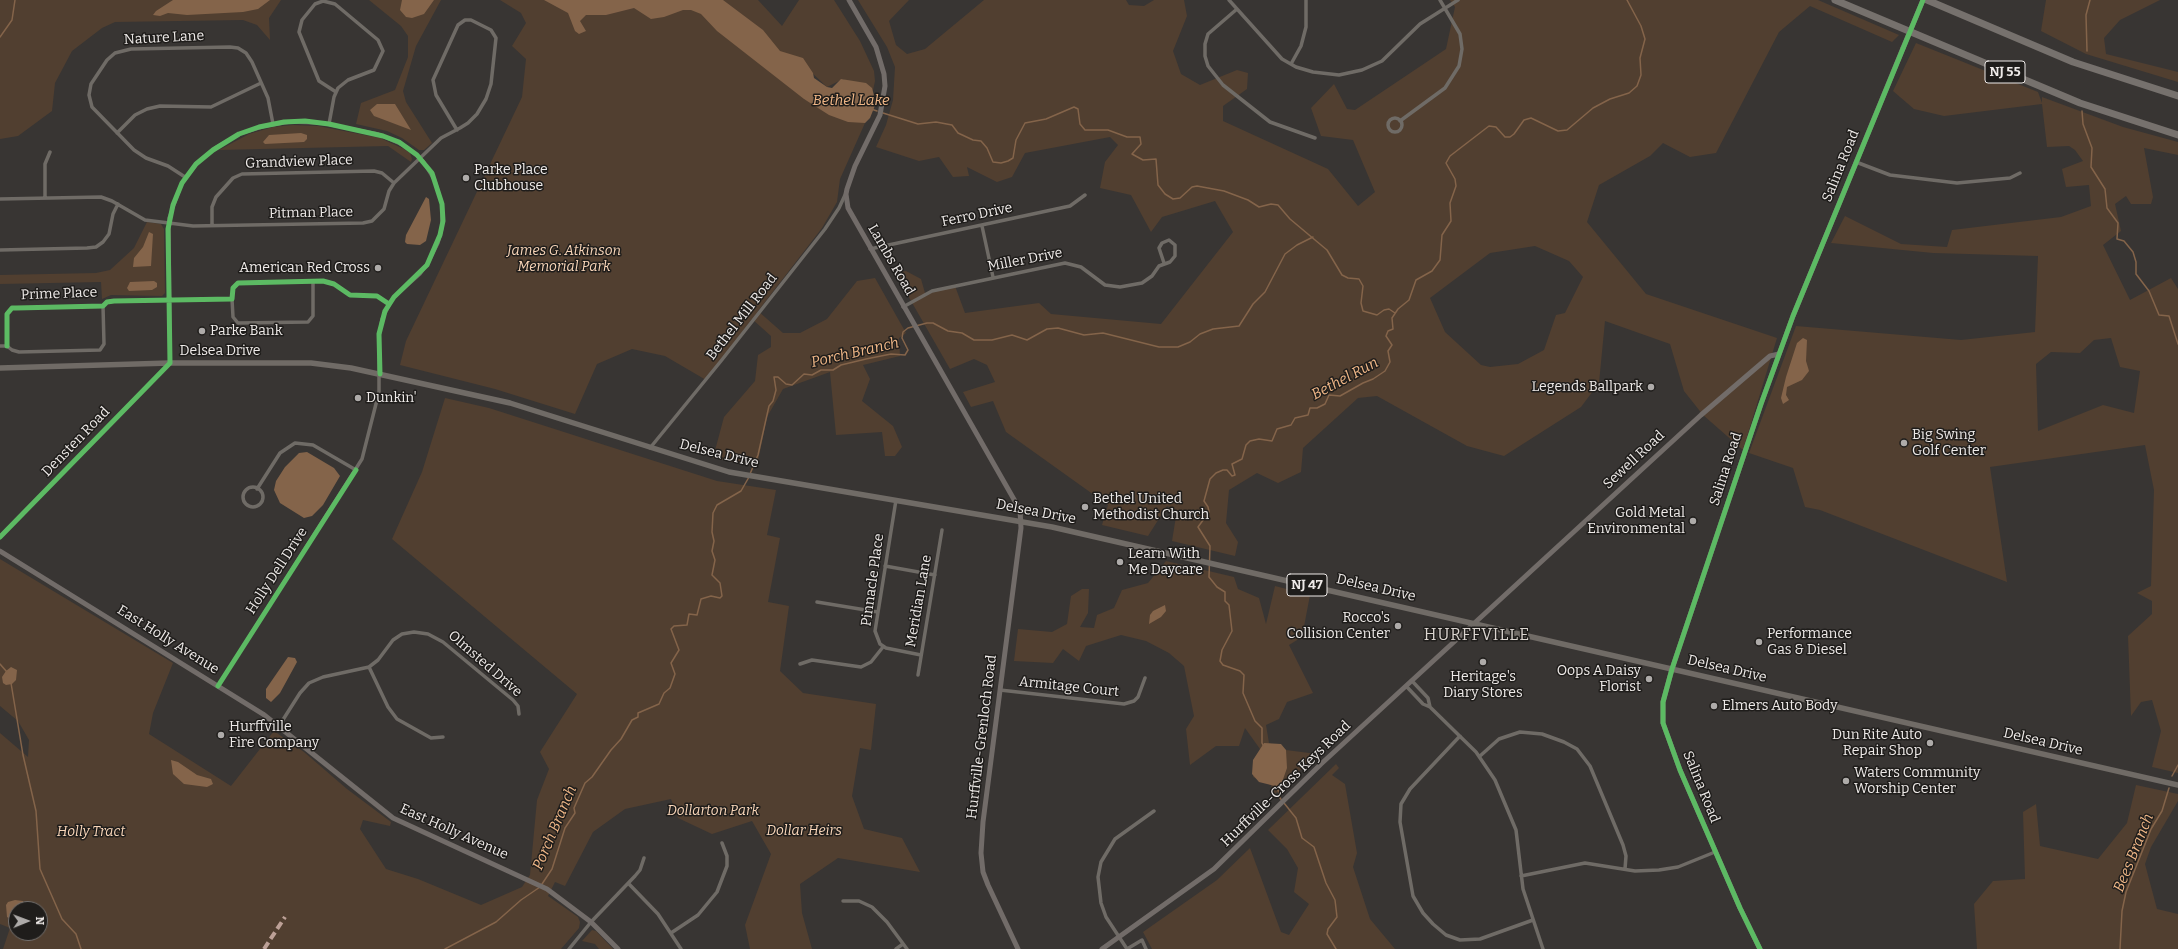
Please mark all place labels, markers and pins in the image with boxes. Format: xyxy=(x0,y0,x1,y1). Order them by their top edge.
place label: Parke Place Clubhouse xyxy=(474,162,548,194)
marker: Parke Place Clubhouse xyxy=(461,173,471,183)
place label: American Red Cross xyxy=(239,260,370,276)
marker: American Red Cross xyxy=(373,263,383,273)
place label: Parke Bank xyxy=(210,323,283,339)
marker: Parke Bank xyxy=(197,326,207,336)
place label: Legends Ballpark xyxy=(1532,379,1643,395)
marker: Legends Ballpark xyxy=(1646,382,1656,392)
place label: Dunkin' xyxy=(366,390,417,406)
marker: Dunkin' xyxy=(353,393,363,403)
place label: Big Swing Golf Center xyxy=(1912,427,1986,460)
marker: Big Swing Golf Center xyxy=(1899,438,1909,448)
place label: Bethel United Methodist Church xyxy=(1093,491,1209,524)
marker: Bethel United Methodist Church xyxy=(1080,502,1090,512)
place label: Gold Metal Environmental xyxy=(1587,505,1685,538)
marker: Gold Metal Environmental xyxy=(1688,516,1698,526)
place label: Learn With Me Daycare xyxy=(1128,546,1203,578)
marker: Learn With Me Daycare xyxy=(1115,557,1125,567)
place label: Rocco's Collision Center xyxy=(1287,610,1390,642)
marker: Rocco's Collision Center xyxy=(1393,621,1403,631)
place label: Performance Gas & Diesel xyxy=(1767,626,1852,658)
marker: Performance Gas & Diesel xyxy=(1754,637,1764,647)
marker: Heritage's Diary Stores xyxy=(1478,657,1488,667)
place label: Oops A Daisy Florist xyxy=(1557,663,1641,696)
place label: Heritage's Diary Stores xyxy=(1443,669,1523,702)
marker: Oops A Daisy Florist xyxy=(1644,674,1654,684)
place label: Elmers Auto Body xyxy=(1722,698,1838,714)
marker: Elmers Auto Body xyxy=(1709,701,1719,711)
place label: Hurffville Fire Company xyxy=(229,719,319,752)
place label: Dun Rite Auto Repair Shop xyxy=(1832,727,1922,760)
marker: Hurffville Fire Company xyxy=(216,730,226,740)
marker: Dun Rite Auto Repair Shop xyxy=(1925,738,1935,748)
place label: Waters Community Worship Center xyxy=(1854,765,1980,798)
marker: Waters Community Worship Center xyxy=(1841,776,1851,786)

